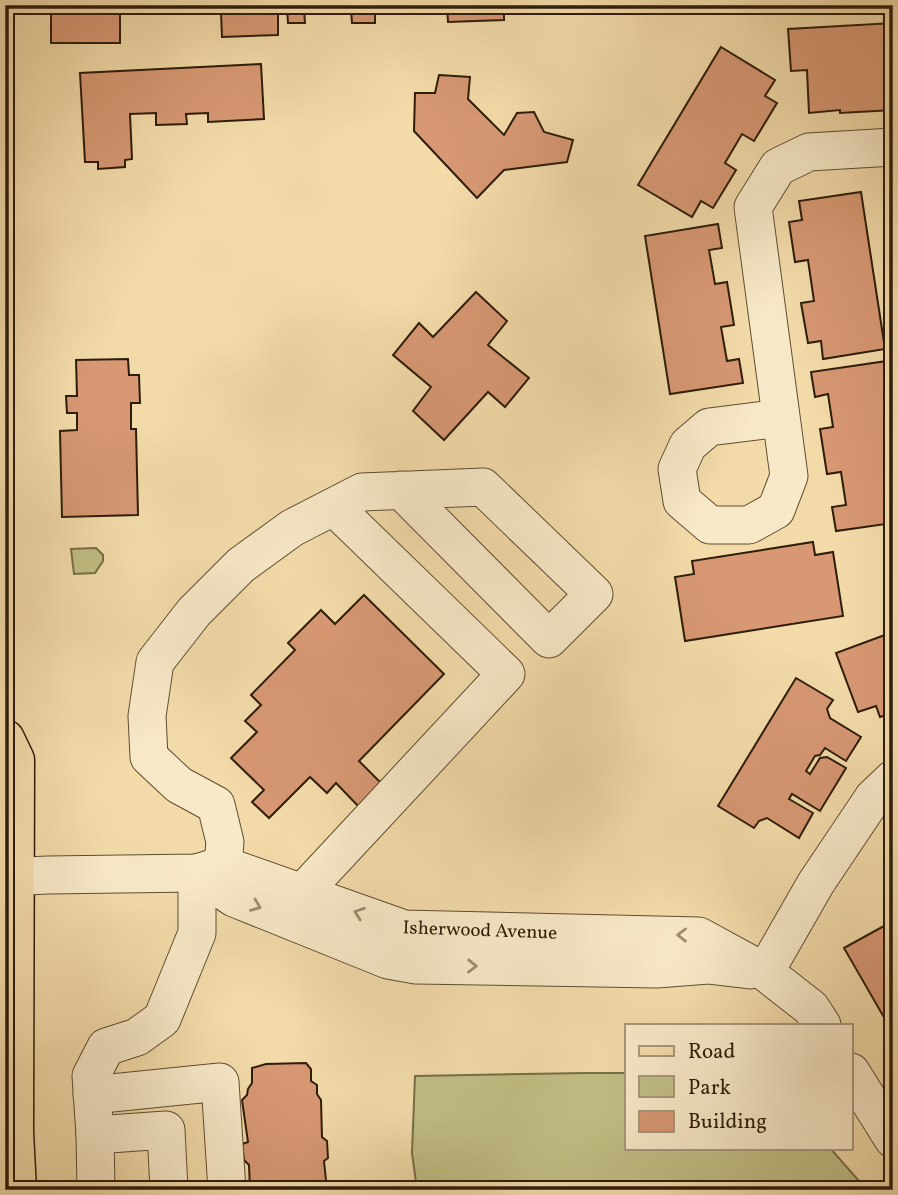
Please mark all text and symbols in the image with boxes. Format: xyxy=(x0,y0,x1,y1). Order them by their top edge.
one-way arrow xyxy=(249,898,261,912)
one-way arrow xyxy=(354,907,366,921)
street label: Isherwood Avenue xyxy=(402,915,558,947)
one-way arrow xyxy=(676,928,687,943)
one-way arrow xyxy=(467,958,478,973)
legend xyxy=(625,1024,852,1150)
text: Road xyxy=(688,1038,735,1067)
text: Park xyxy=(688,1074,731,1103)
text: Building xyxy=(688,1108,767,1137)

